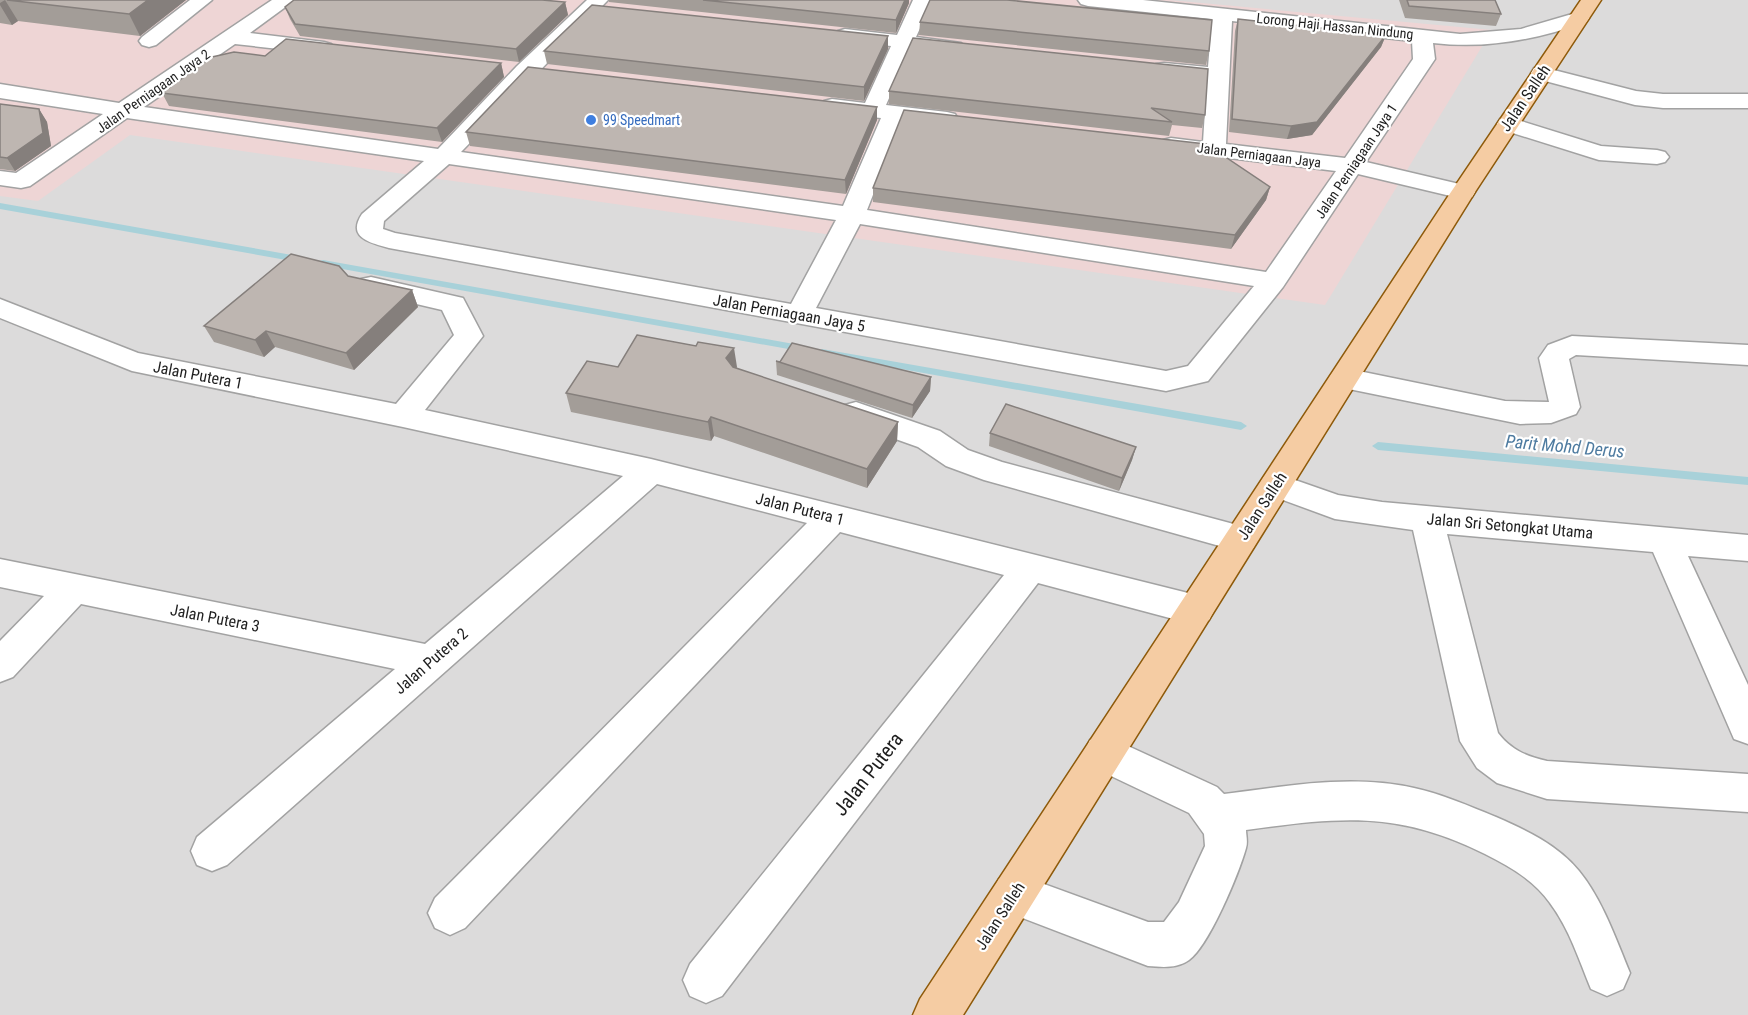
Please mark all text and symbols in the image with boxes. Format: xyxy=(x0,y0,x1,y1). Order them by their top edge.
street label: Lorong Haji Hassan Nindung xyxy=(1256,10,1414,42)
street label: Jalan Perniagaan Jaya 2 xyxy=(93,46,213,136)
street label: Jalan Salleh xyxy=(1496,61,1554,135)
street label: Jalan Perniagaan Jaya 1 xyxy=(1312,101,1400,221)
place label: 99 Speedmart xyxy=(603,112,680,128)
marker: 99 Speedmart xyxy=(584,113,598,127)
street label: Jalan Perniagaan Jaya xyxy=(1196,139,1322,171)
street label: Jalan Perniagaan Jaya 5 xyxy=(711,290,867,336)
street label: Jalan Putera 1 xyxy=(152,357,244,393)
water label: Parit Mohd Derus xyxy=(1505,430,1625,462)
street label: Jalan Salleh xyxy=(1233,469,1291,543)
street label: Jalan Putera 1 xyxy=(754,489,846,529)
street label: Jalan Sri Setongkat Utama xyxy=(1426,509,1594,543)
street label: Jalan Putera 3 xyxy=(169,600,261,636)
street label: Jalan Putera 2 xyxy=(391,624,472,698)
street label: Jalan Putera xyxy=(828,728,908,820)
street label: Jalan Salleh xyxy=(971,879,1029,953)

